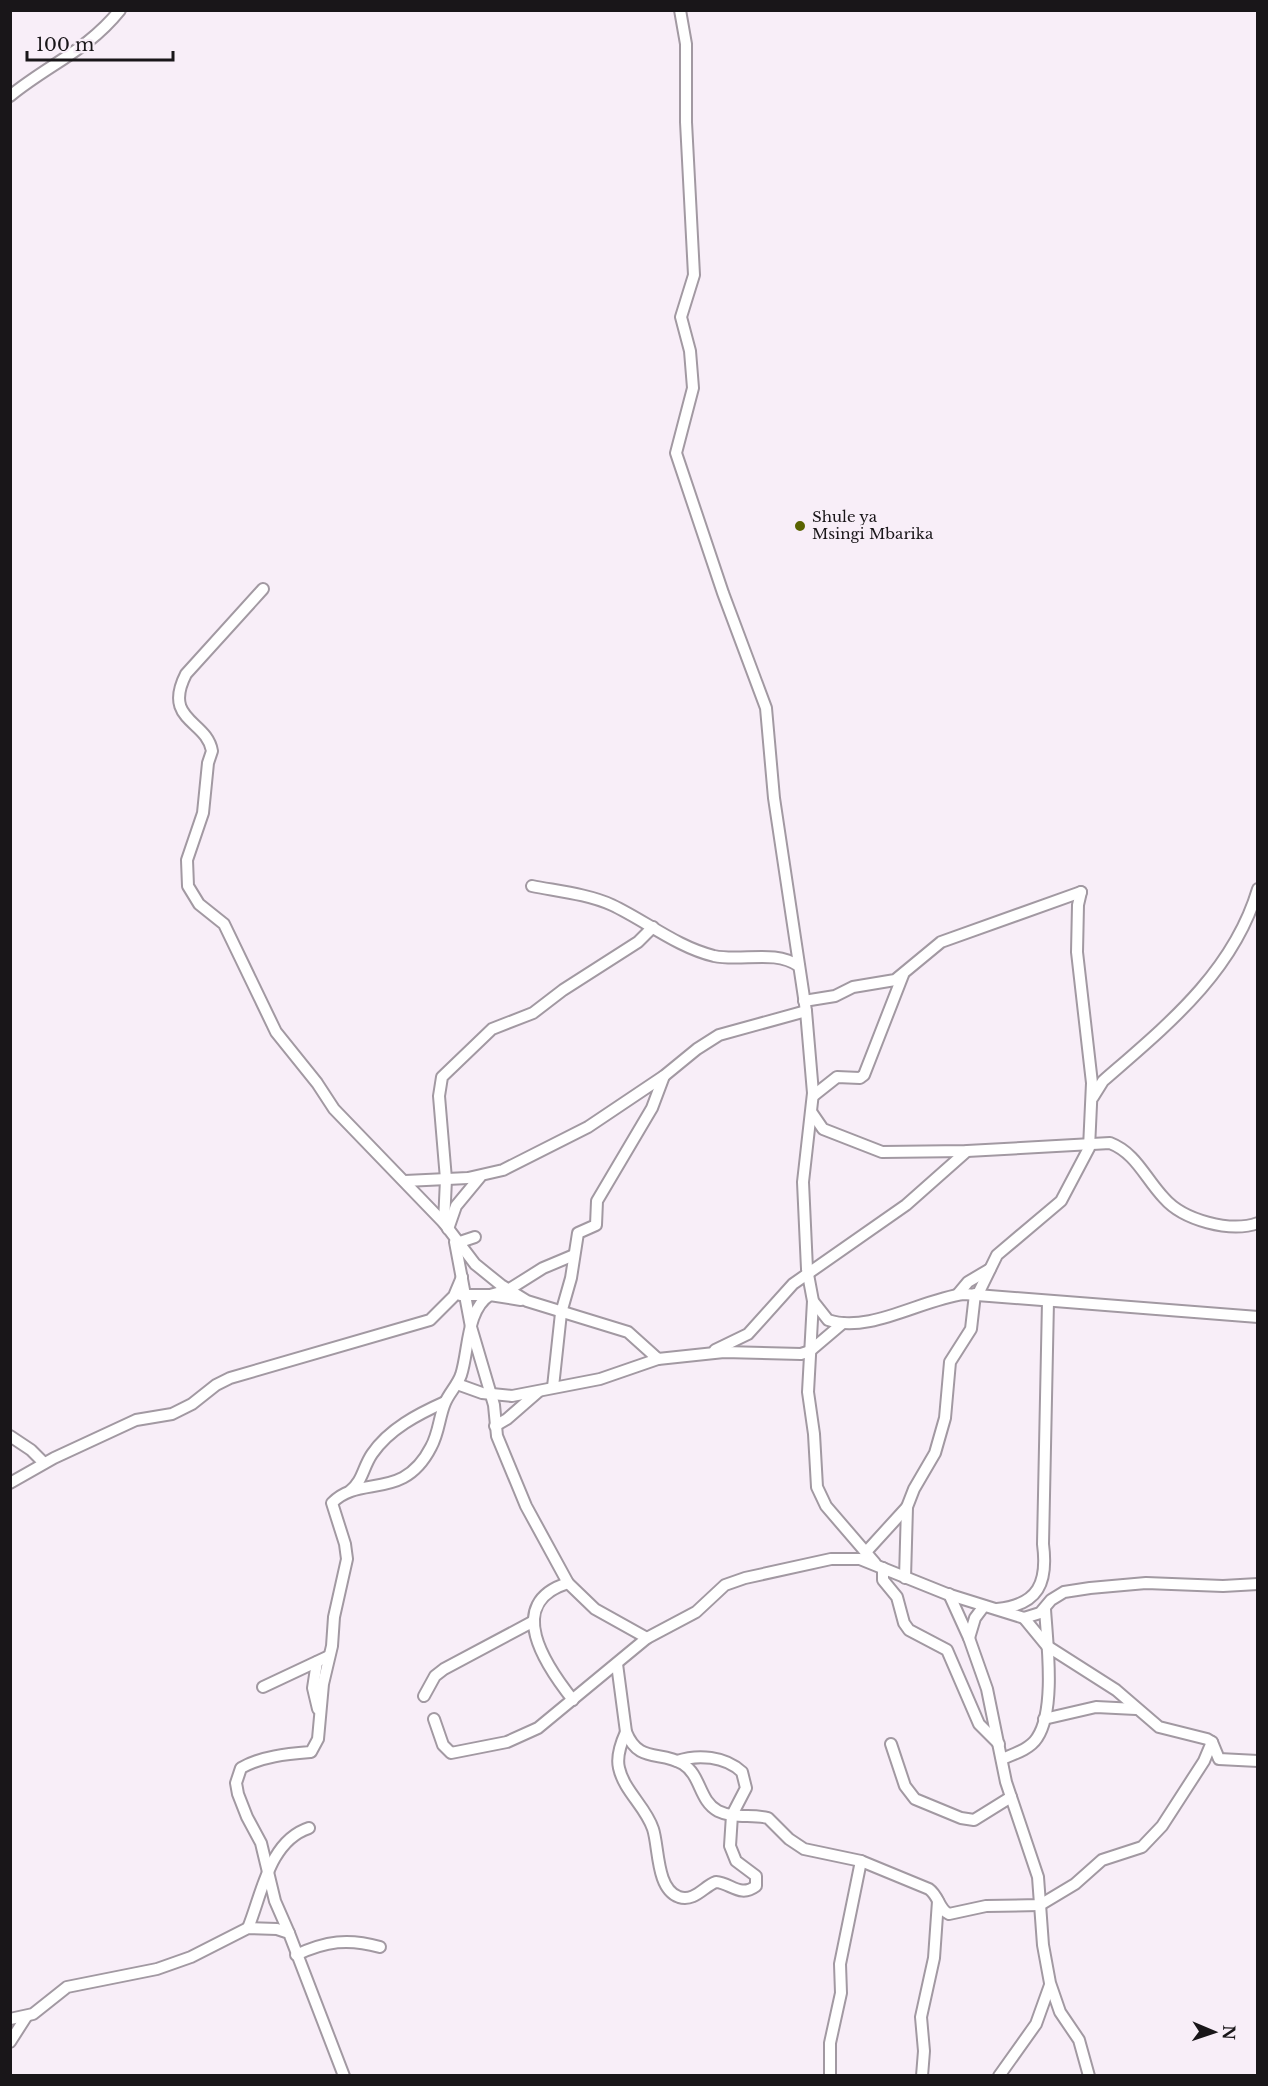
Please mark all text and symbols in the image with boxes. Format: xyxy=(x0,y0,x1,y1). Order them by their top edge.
scale bar xyxy=(27,24,172,62)
text: 100 m xyxy=(36,34,94,56)
place label: Shule ya Msingi Mbarika xyxy=(812,507,934,543)
marker: Shule ya Msingi Mbarika xyxy=(793,519,807,533)
north arrow xyxy=(1184,2002,1244,2062)
text: N xyxy=(1219,2025,1239,2040)

